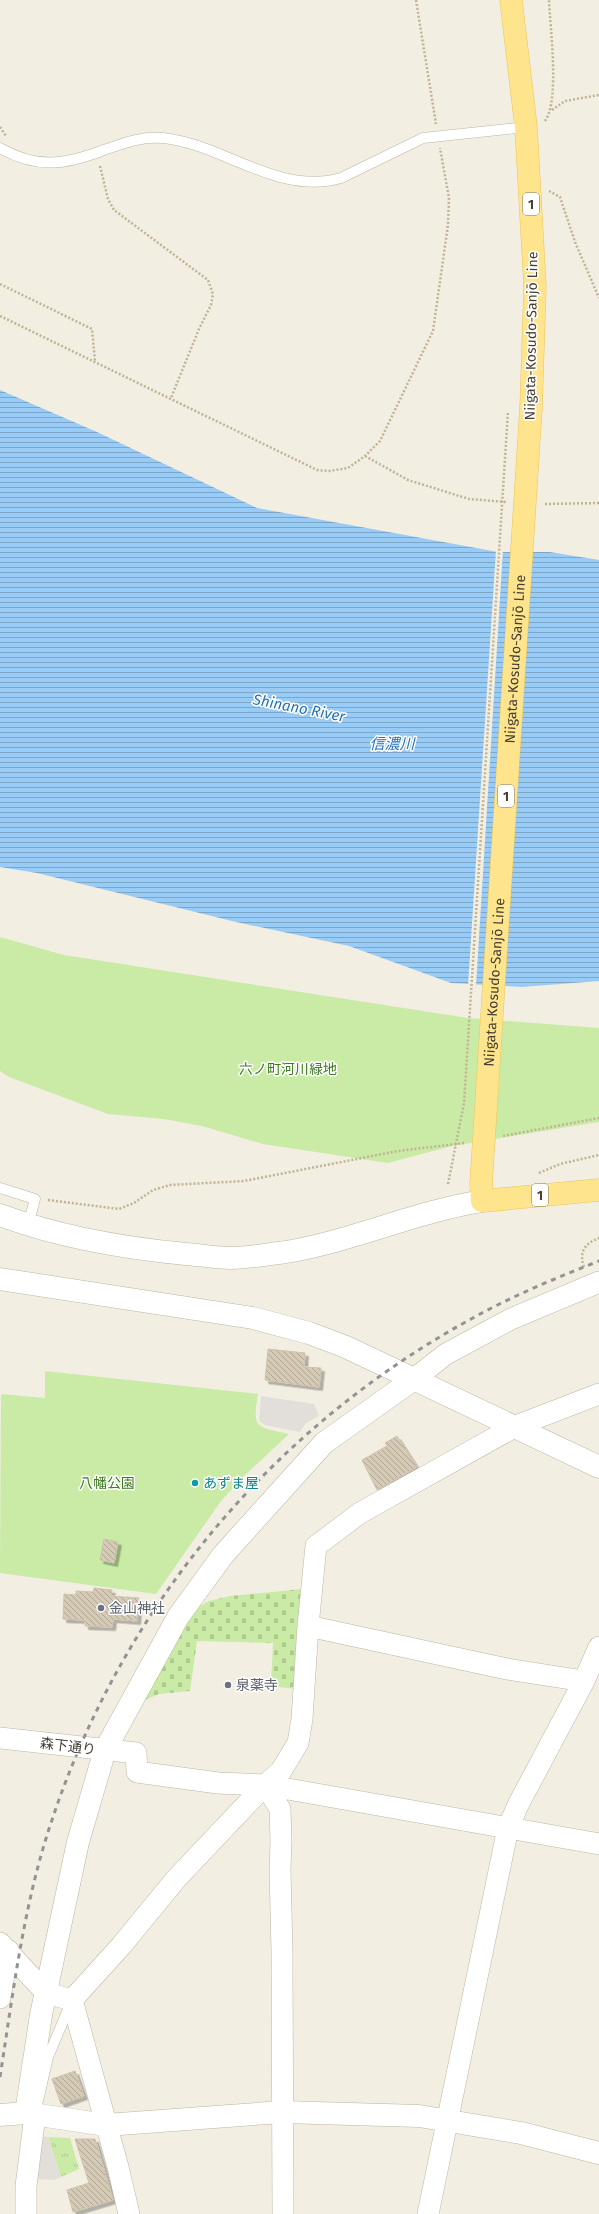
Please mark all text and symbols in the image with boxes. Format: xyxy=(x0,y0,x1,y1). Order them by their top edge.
road number: 1 xyxy=(523,193,539,215)
street label: Niigata-Kosudo-Sanjō Line xyxy=(522,252,541,421)
street label: Niigata-Kosudo-Sanjō Line xyxy=(501,574,529,744)
water label: Shinano River xyxy=(250,690,348,726)
water label: 信濃川 xyxy=(369,735,416,753)
road number: 1 xyxy=(498,785,514,807)
street label: Niigata-Kosudo-Sanjō Line xyxy=(481,898,508,1067)
park label: 六ノ町河川緑地 xyxy=(239,1061,337,1078)
road number: 1 xyxy=(532,1184,548,1206)
park label: 八幡公園 xyxy=(79,1475,135,1492)
place label: あずま屋 xyxy=(203,1475,259,1492)
marker: あずま屋 xyxy=(190,1478,200,1488)
place label: 金山神社 xyxy=(109,1600,165,1617)
marker: 金山神社 xyxy=(96,1603,106,1613)
place label: 泉薬寺 xyxy=(236,1677,278,1694)
marker: 泉薬寺 xyxy=(223,1680,233,1690)
street label: 森下通り xyxy=(39,1735,97,1758)

